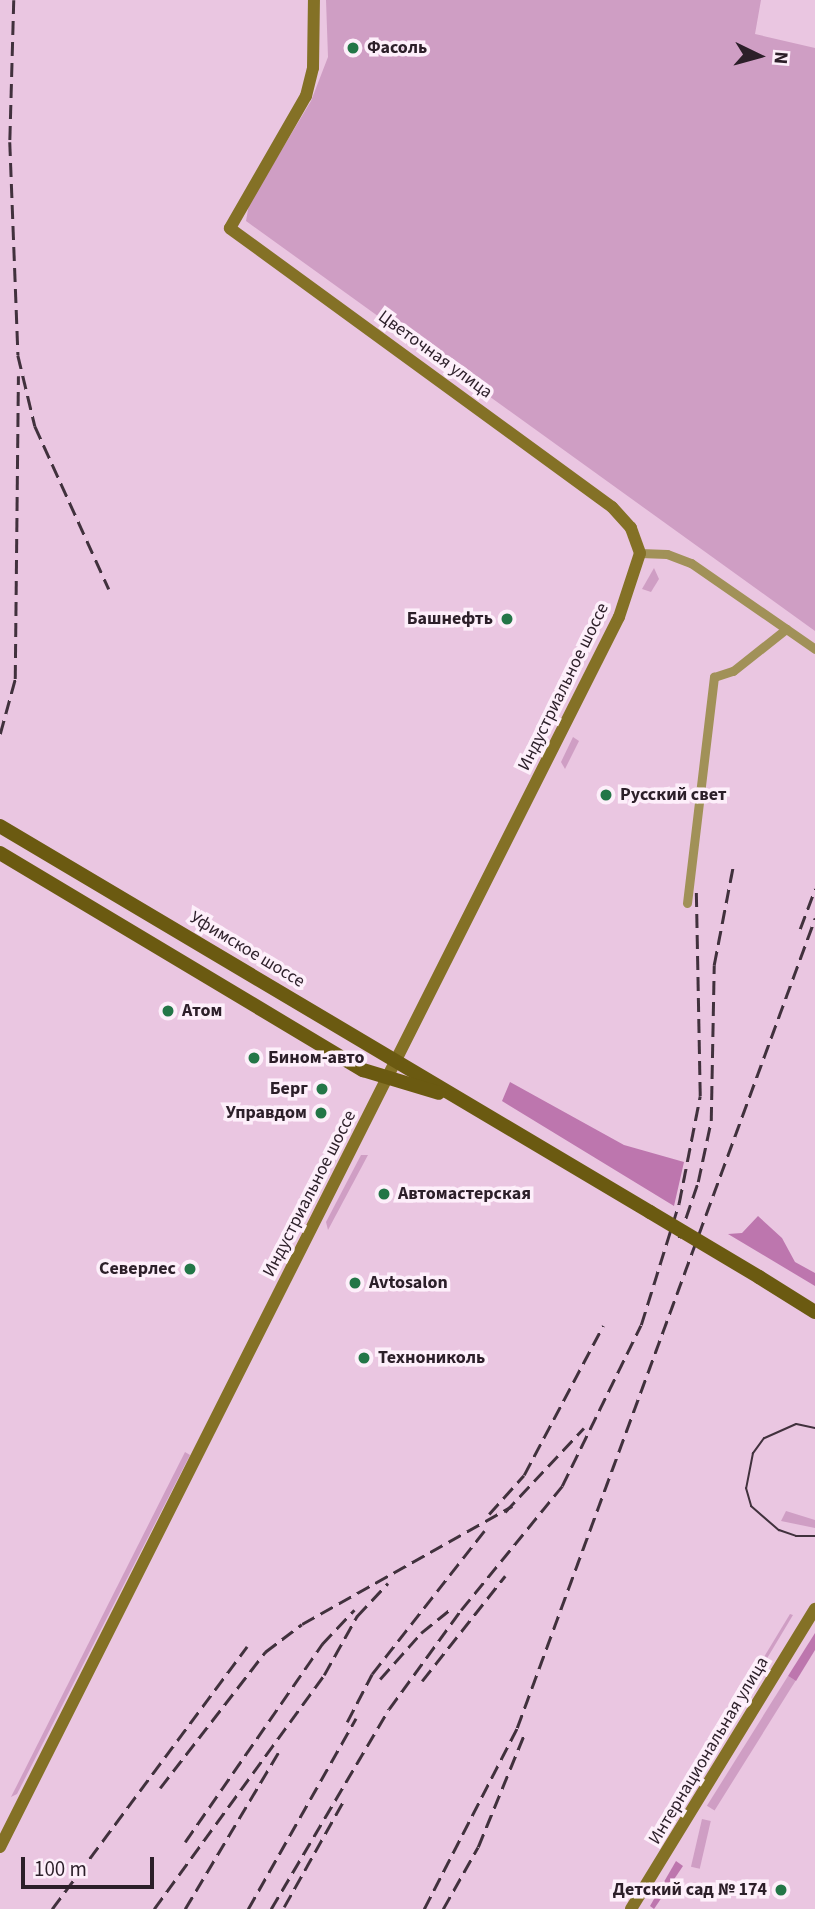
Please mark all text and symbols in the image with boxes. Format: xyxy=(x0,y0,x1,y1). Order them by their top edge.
north arrow xyxy=(724,21,794,91)
place label: Фасоль xyxy=(367,37,427,59)
marker: Фасоль xyxy=(345,40,361,56)
text: N xyxy=(766,50,794,65)
street label: Цветочная улица xyxy=(374,306,496,404)
street label: Индустриальное шоссе xyxy=(514,600,614,774)
place label: Башнефть xyxy=(407,608,493,630)
marker: Башнефть xyxy=(499,611,515,627)
place label: Русский свет xyxy=(620,784,727,806)
marker: Русский свет xyxy=(598,787,614,803)
street label: Уфимское шоссе xyxy=(186,907,308,993)
place label: Атом xyxy=(182,1000,222,1022)
marker: Атом xyxy=(160,1003,176,1019)
place label: Бином-авто xyxy=(268,1047,365,1069)
marker: Бином-авто xyxy=(246,1050,262,1066)
place label: Берг xyxy=(270,1078,308,1100)
marker: Берг xyxy=(314,1081,330,1097)
place label: Управдом xyxy=(226,1102,307,1124)
marker: Управдом xyxy=(313,1105,329,1121)
street label: Индустриальное шоссе xyxy=(259,1107,361,1281)
place label: Автомастерская xyxy=(398,1183,531,1205)
marker: Автомастерская xyxy=(376,1186,392,1202)
place label: Северлес xyxy=(99,1258,176,1280)
marker: Северлес xyxy=(182,1261,198,1277)
place label: Avtosalon xyxy=(369,1272,448,1294)
marker: Avtosalon xyxy=(347,1275,363,1291)
place label: Технониколь xyxy=(378,1347,485,1369)
marker: Технониколь xyxy=(356,1350,372,1366)
street label: Интернациональная улица xyxy=(644,1653,774,1849)
scale bar xyxy=(24,1842,158,1886)
text: 100 m xyxy=(34,1854,87,1884)
place label: Детский сад № 174 xyxy=(613,1879,767,1901)
marker: Детский сад № 174 xyxy=(773,1882,789,1898)

